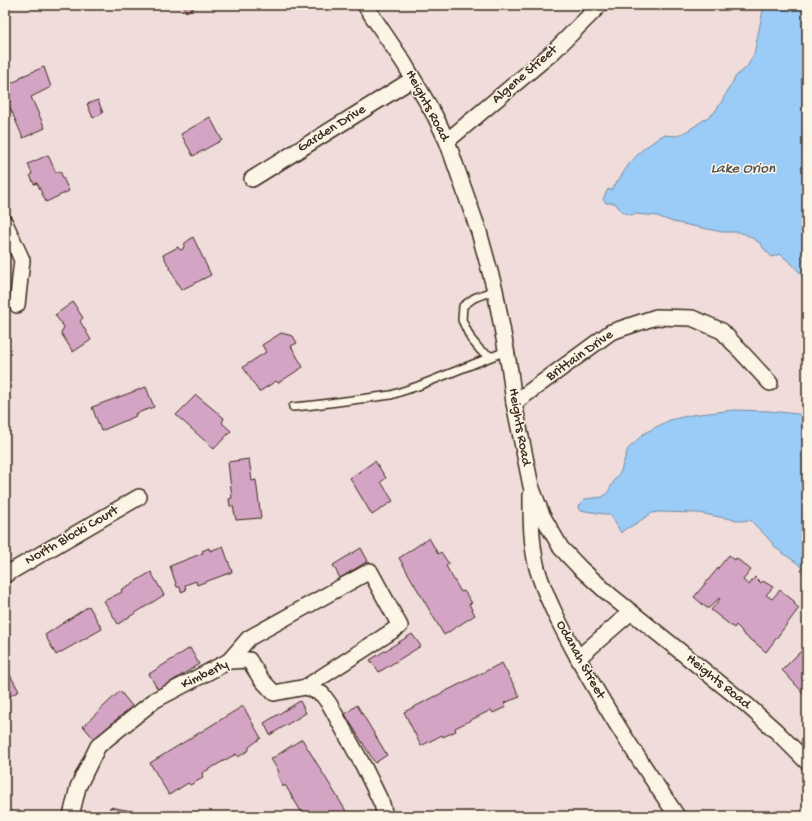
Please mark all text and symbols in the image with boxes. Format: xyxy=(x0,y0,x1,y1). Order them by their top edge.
street label: Algene Street xyxy=(489,41,562,108)
street label: Heights Road xyxy=(401,67,454,146)
street label: Garden Drive xyxy=(295,101,370,157)
water label: Lake Orion xyxy=(711,160,776,178)
street label: Brittain Drive xyxy=(542,326,617,386)
street label: Heights Road xyxy=(504,387,534,469)
street label: North Blocki Court xyxy=(22,502,123,570)
street label: Odanah Street xyxy=(551,618,609,703)
street label: Heights Road xyxy=(682,651,755,714)
street label: Kimberly xyxy=(179,656,231,694)

